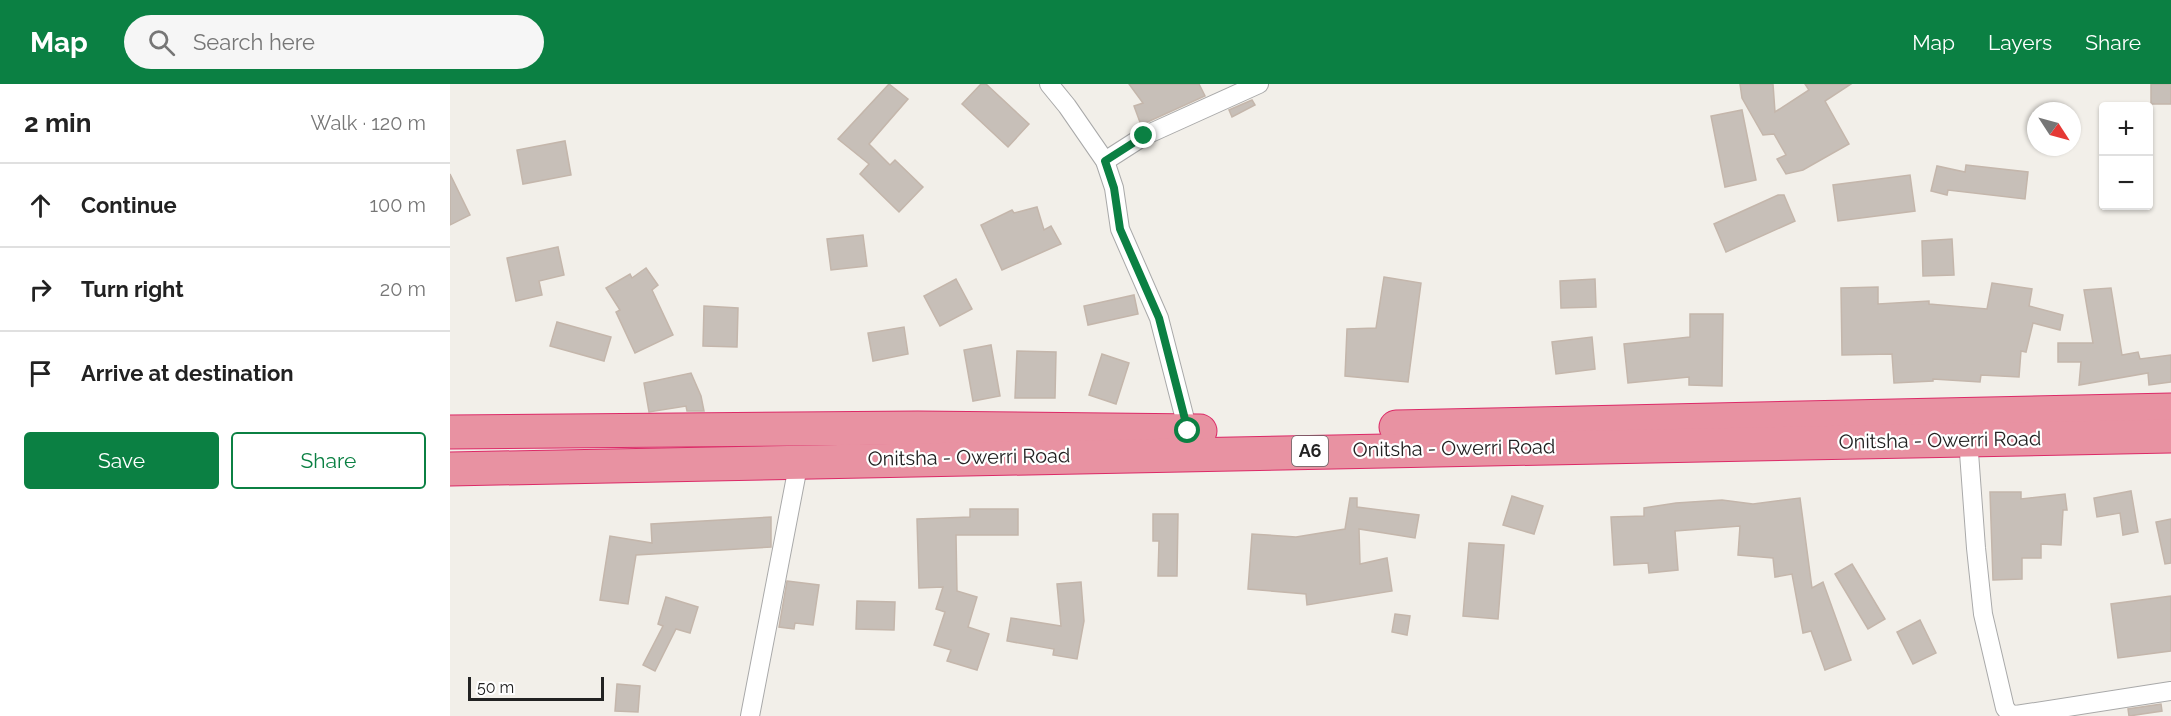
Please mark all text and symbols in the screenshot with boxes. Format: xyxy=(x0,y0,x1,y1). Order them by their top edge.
search box xyxy=(124,15,544,69)
text: Map xyxy=(30,26,88,59)
icon: search xyxy=(145,26,178,59)
text: Search here xyxy=(193,29,315,55)
text: Map xyxy=(1912,30,1955,55)
text: Layers xyxy=(1988,30,2052,55)
text: Share xyxy=(2085,30,2141,55)
north arrow xyxy=(2027,102,2081,156)
map controls xyxy=(2099,102,2153,210)
button: + xyxy=(2099,102,2153,156)
text: 2 min xyxy=(24,108,91,138)
text: Walk · 120 m xyxy=(311,111,426,135)
route end xyxy=(1130,122,1156,148)
button: − xyxy=(2099,156,2153,210)
icon: ahead xyxy=(24,189,57,222)
text: Continue xyxy=(81,192,177,218)
text: 100 m xyxy=(369,193,426,217)
icon: right xyxy=(24,273,57,306)
text: Turn right xyxy=(81,276,184,302)
text: 20 m xyxy=(380,277,426,301)
icon: arrive xyxy=(24,357,57,390)
text: Arrive at destination xyxy=(81,360,294,386)
route start xyxy=(1174,417,1200,443)
street label: Onitsha - Owerri Road xyxy=(1838,426,2042,454)
button: Save xyxy=(24,432,219,489)
button: Share xyxy=(231,432,426,489)
street label: Onitsha - Owerri Road xyxy=(1352,434,1556,462)
road number: A6 xyxy=(1292,436,1328,466)
street label: Onitsha - Owerri Road xyxy=(867,443,1071,471)
scale bar xyxy=(468,674,604,702)
text: 50 m xyxy=(477,678,514,697)

